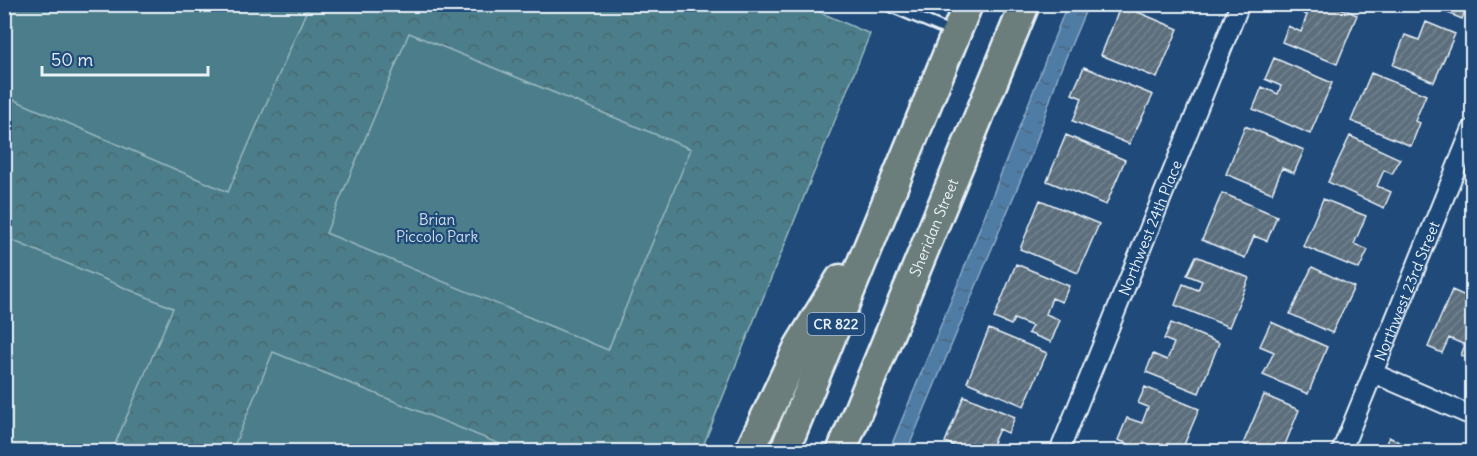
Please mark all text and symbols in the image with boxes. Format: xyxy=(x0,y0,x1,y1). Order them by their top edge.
scale bar xyxy=(42,39,208,77)
text: 50 m xyxy=(51,48,93,71)
street label: Northwest 24th Place xyxy=(1114,157,1185,298)
street label: Sheridan Street xyxy=(905,175,962,279)
park label: Brian Piccolo Park xyxy=(396,210,478,246)
street label: Northwest 23rd Street xyxy=(1370,218,1443,363)
road number: CR 822 xyxy=(808,313,864,335)

